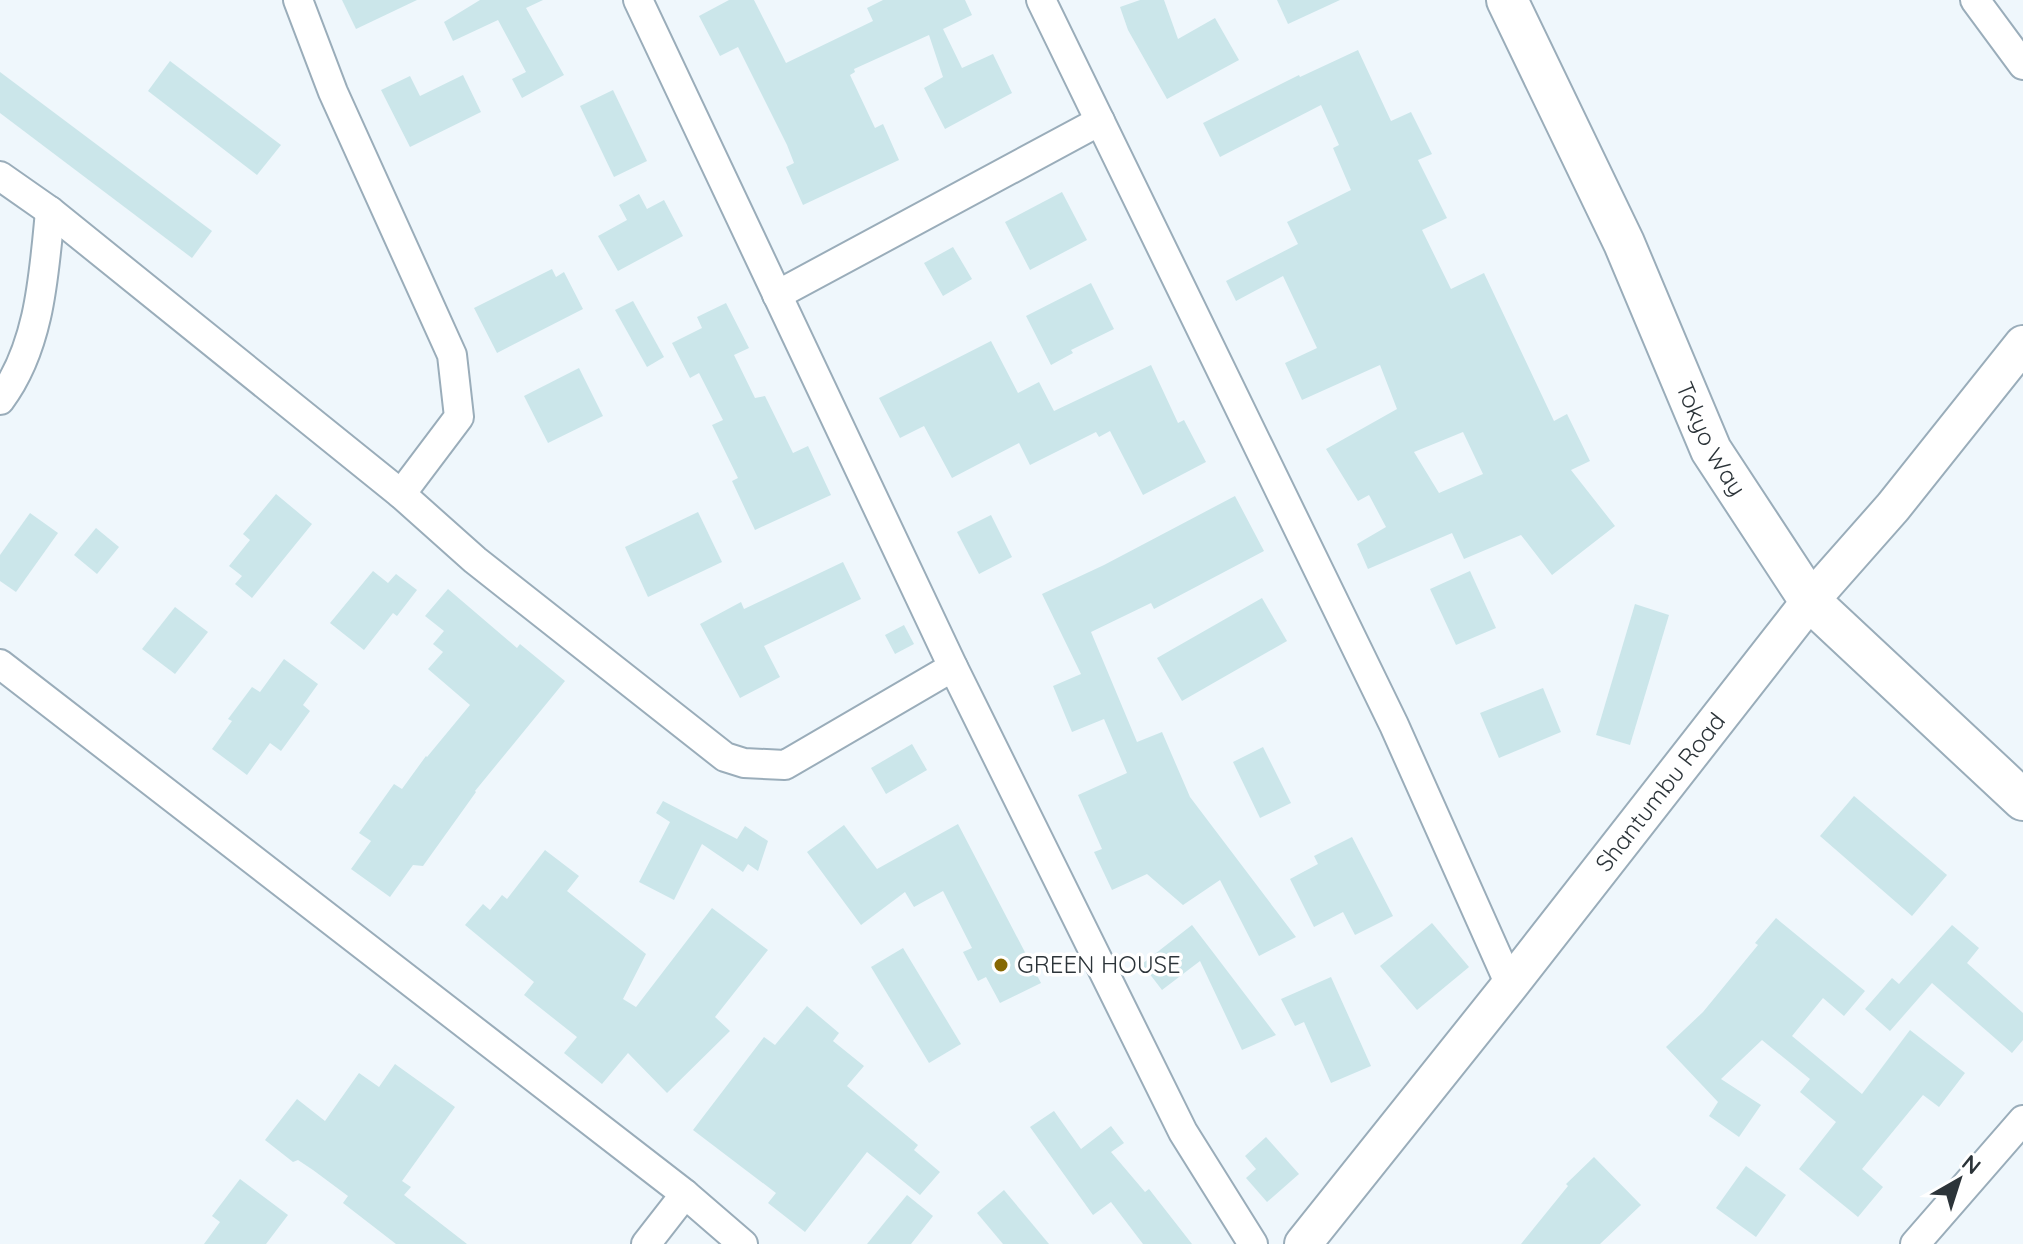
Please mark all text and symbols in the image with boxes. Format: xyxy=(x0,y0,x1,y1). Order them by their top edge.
street label: Tokyo Way xyxy=(1670,377,1753,501)
street label: Shantumbu Road xyxy=(1588,706,1731,877)
place label: GREEN HOUSE xyxy=(1017,949,1181,979)
marker: GREEN HOUSE xyxy=(992,956,1010,974)
north arrow xyxy=(1919,1140,1999,1220)
text: N xyxy=(1956,1148,1987,1180)

